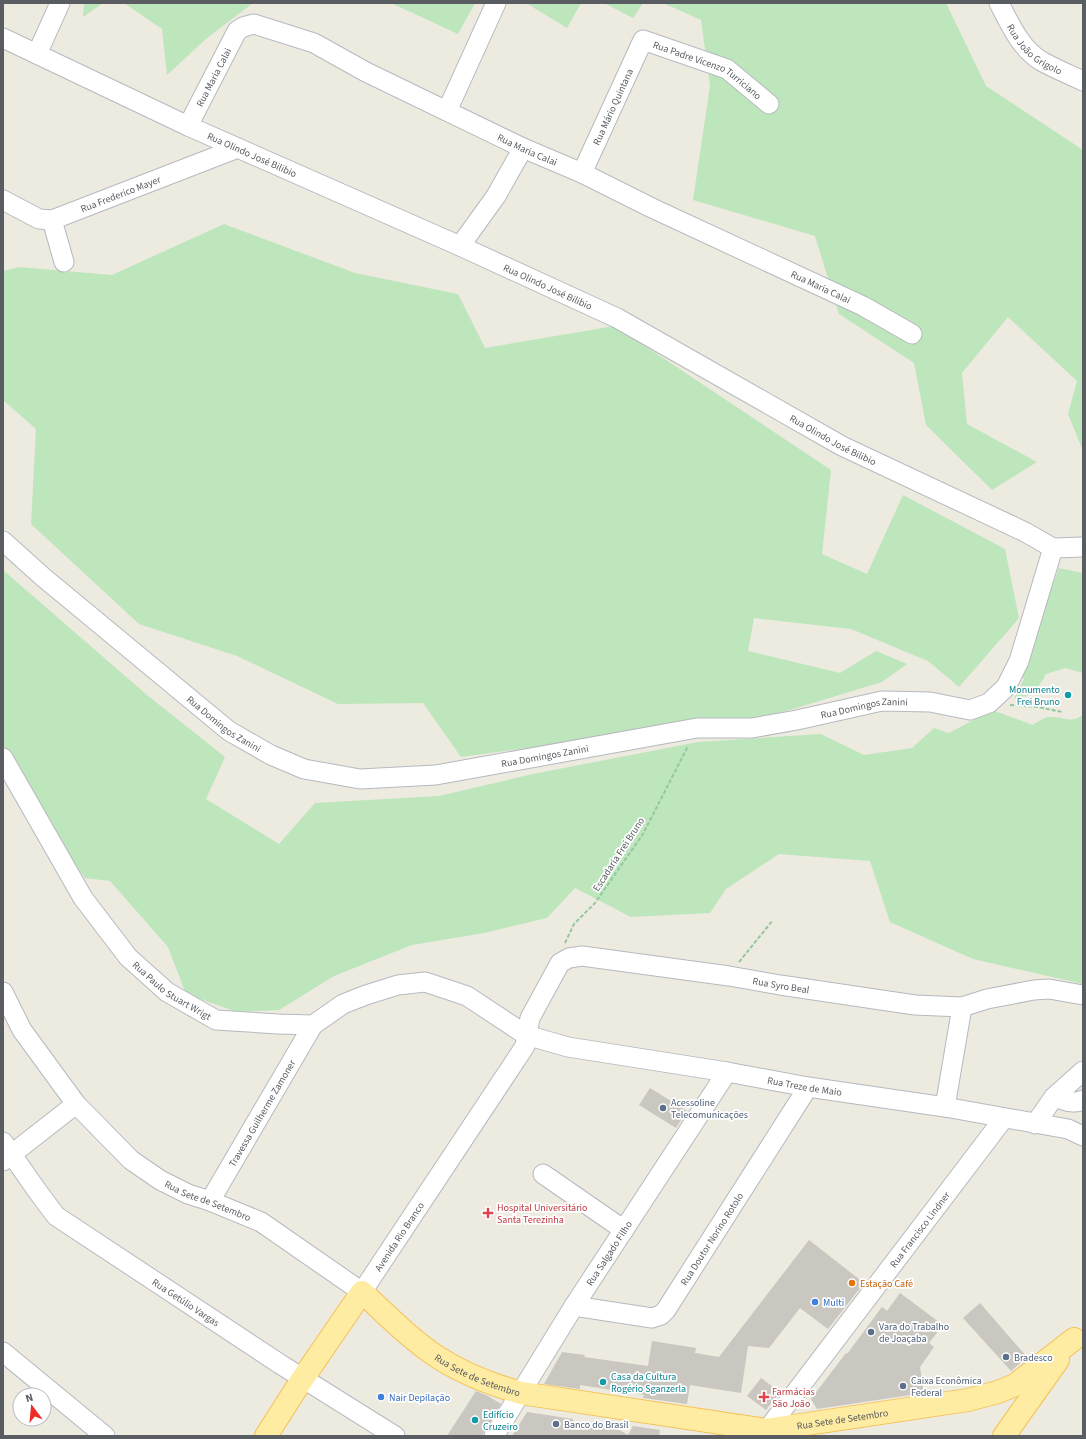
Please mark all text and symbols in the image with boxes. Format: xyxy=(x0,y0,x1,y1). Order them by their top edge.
street label: Rua João Grigolo xyxy=(1003,22,1064,79)
street label: Rua Padre Vicenzo Turriciano xyxy=(651,38,764,103)
street label: Rua Maria Calai xyxy=(193,46,235,109)
street label: Rua Mário Quintana xyxy=(590,67,637,148)
street label: Rua Olindo José Bilibio xyxy=(205,129,299,181)
street label: Rua Maria Calai xyxy=(495,131,559,170)
street label: Rua Frederico Mayer xyxy=(79,172,163,216)
street label: Rua Olindo José Bilibio xyxy=(501,261,594,314)
street label: Rua Maria Calai xyxy=(788,267,853,307)
street label: Rua Olindo José Bilibio xyxy=(787,412,879,469)
place label: Monumento Frei Bruno xyxy=(1009,683,1060,709)
marker: Monumento Frei Bruno xyxy=(1063,690,1073,700)
street label: Rua Domingos Zanini xyxy=(183,693,263,756)
street label: Rua Domingos Zanini xyxy=(819,695,908,723)
street label: Rua Domingos Zanini xyxy=(500,742,590,771)
street label: Escadaria Frei Bruno xyxy=(590,815,648,894)
street label: Rua Paulo Stuart Wrigt xyxy=(129,958,214,1024)
street label: Rua Syro Beal xyxy=(751,974,811,997)
street label: Travessa Guilherme Zamoner xyxy=(226,1057,299,1170)
street label: Rua Treze de Maio xyxy=(766,1074,843,1100)
place label: Acessoline Telecomunicações xyxy=(671,1096,748,1122)
marker: Acessoline Telecomunicações xyxy=(658,1103,668,1113)
street label: Rua Sete de Setembro xyxy=(162,1177,253,1225)
street label: Rua Francisco Lindner xyxy=(887,1189,954,1271)
street label: Rua Doutor Norino Rotolo xyxy=(677,1190,747,1288)
street label: Avenida Rio Branco xyxy=(372,1199,428,1274)
place label: Hospital Universitário Santa Terezinha xyxy=(497,1201,588,1227)
marker: Hospital Universitário Santa Terezinha xyxy=(482,1207,494,1219)
street label: Rua Salgado Filho xyxy=(583,1218,636,1289)
street label: Rua Getúlio Vargas xyxy=(149,1275,222,1330)
place label: Estação Café xyxy=(860,1277,913,1291)
marker: Estação Café xyxy=(847,1278,857,1288)
place label: Multi xyxy=(823,1296,844,1310)
marker: Multi xyxy=(810,1297,820,1307)
place label: Vara do Trabalho de Joaçaba xyxy=(879,1320,949,1346)
marker: Vara do Trabalho de Joaçaba xyxy=(866,1327,876,1337)
street label: Rua Sete de Setembro xyxy=(432,1351,522,1400)
place label: Bradesco xyxy=(1014,1351,1053,1365)
marker: Bradesco xyxy=(1001,1352,1011,1362)
place label: Casa da Cultura Rogério Sganzerla xyxy=(611,1370,686,1396)
place label: Caixa Econômica Federal xyxy=(911,1374,982,1400)
marker: Casa da Cultura Rogério Sganzerla xyxy=(598,1377,608,1387)
marker: Caixa Econômica Federal xyxy=(898,1381,908,1391)
place label: Farmácias São João xyxy=(772,1385,815,1411)
north arrow xyxy=(12,1387,52,1427)
text: N xyxy=(24,1390,35,1406)
place label: Nair Depilação xyxy=(389,1391,450,1405)
marker: Nair Depilação xyxy=(376,1392,386,1402)
marker: Farmácias São João xyxy=(759,1392,769,1402)
street label: Rua Sete de Setembro xyxy=(796,1406,889,1433)
place label: Edifício Cruzeiro xyxy=(483,1408,518,1434)
marker: Edifício Cruzeiro xyxy=(470,1415,480,1425)
place label: Banco do Brasil xyxy=(564,1418,629,1432)
marker: Banco do Brasil xyxy=(551,1419,561,1429)

